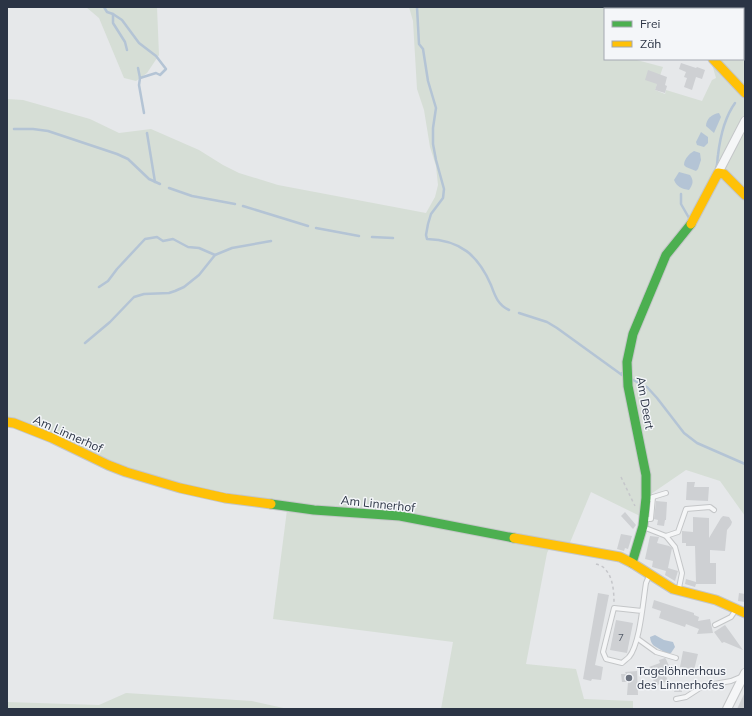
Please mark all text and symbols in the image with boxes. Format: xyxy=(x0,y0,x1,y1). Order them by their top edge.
legend xyxy=(604,8,744,60)
text: Frei xyxy=(640,16,660,31)
text: Zäh xyxy=(640,36,661,51)
street label: Am Deert xyxy=(633,375,658,431)
street label: Am Linnerhof xyxy=(31,411,106,456)
street label: Am Linnerhof xyxy=(340,492,417,515)
house number: 7 xyxy=(618,631,624,644)
place label: Tagelöhnerhaus des Linnerhofes xyxy=(637,663,726,692)
marker: Tagelöhnerhaus des Linnerhofes xyxy=(624,673,634,683)

